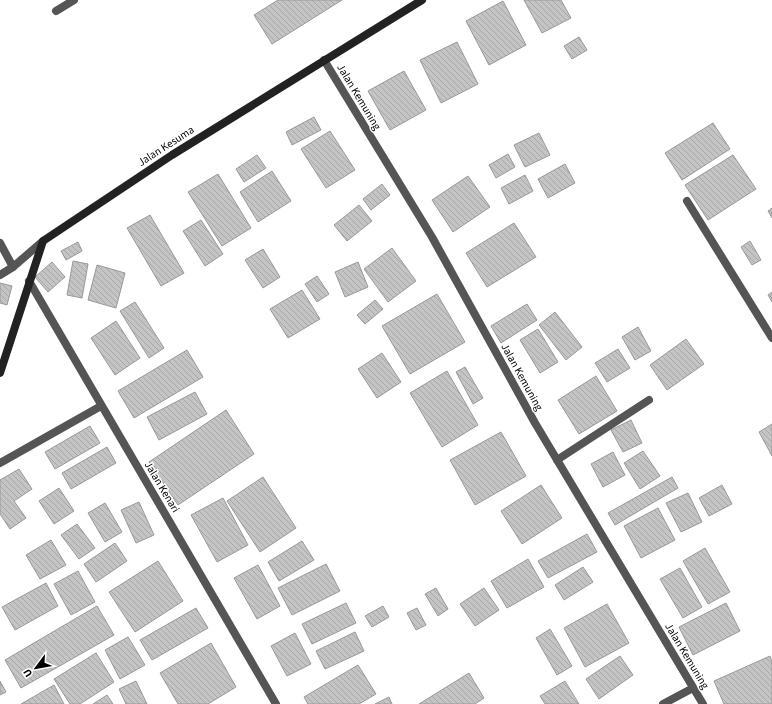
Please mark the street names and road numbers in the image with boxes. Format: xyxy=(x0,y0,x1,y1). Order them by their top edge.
street label: Jalan Kemuning xyxy=(333,61,385,133)
street label: Jalan Kesuma xyxy=(135,122,197,170)
street label: Jalan Kemuning xyxy=(497,341,547,414)
street label: Jalan Kenari xyxy=(141,459,183,515)
street label: Jalan Kemuning xyxy=(661,620,713,692)

